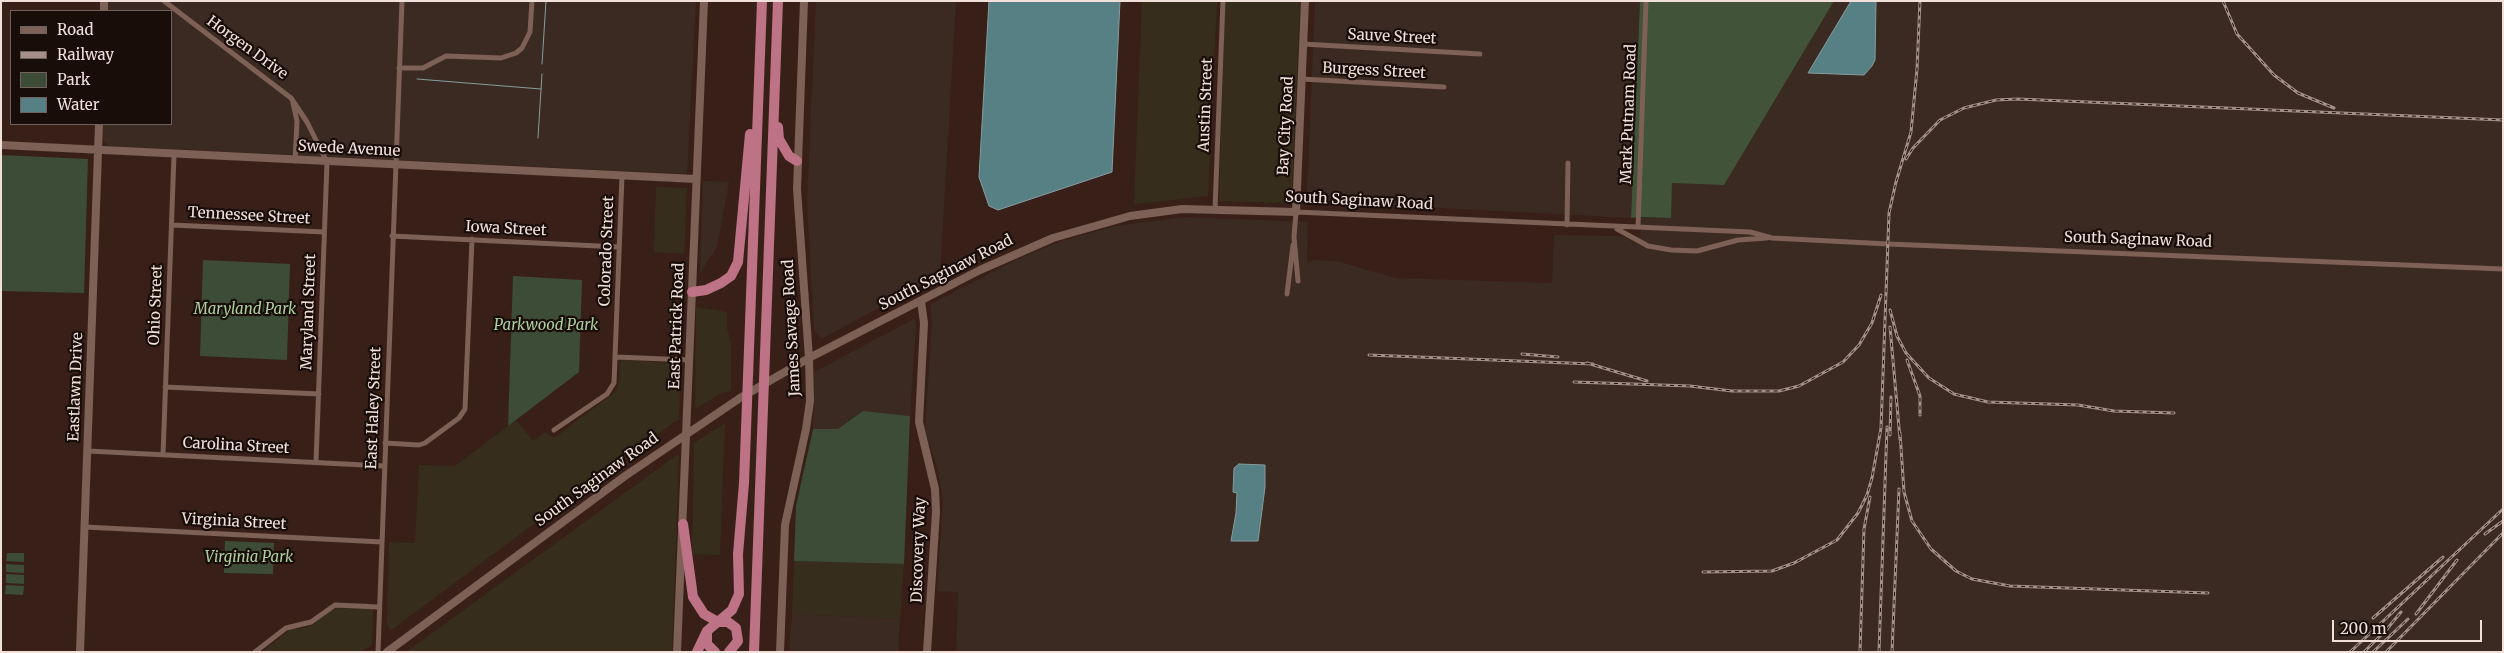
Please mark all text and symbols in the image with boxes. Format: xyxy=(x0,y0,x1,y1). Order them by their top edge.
legend xyxy=(10,10,172,125)
street label: Horgen Drive xyxy=(203,12,291,84)
text: Road xyxy=(57,20,93,39)
street label: Sauve Street xyxy=(1347,26,1437,48)
street label: Mark Putnam Road xyxy=(1618,44,1640,184)
text: Railway xyxy=(57,45,114,64)
street label: Austin Street xyxy=(1195,58,1217,152)
street label: Burgess Street xyxy=(1322,59,1426,83)
text: Park xyxy=(57,70,90,89)
street label: Bay City Road xyxy=(1274,76,1298,176)
text: Water xyxy=(57,95,99,114)
street label: Swede Avenue xyxy=(297,137,401,161)
street label: South Saginaw Road xyxy=(1285,188,1433,214)
street label: Colorado Street xyxy=(596,195,618,307)
street label: Tennessee Street xyxy=(187,204,311,228)
street label: Iowa Street xyxy=(465,218,547,240)
street label: South Saginaw Road xyxy=(2064,228,2212,252)
street label: South Saginaw Road xyxy=(876,231,1016,315)
street label: Maryland Street xyxy=(298,254,320,370)
street label: James Savage Road xyxy=(779,259,805,397)
street label: East Patrick Road xyxy=(666,262,688,390)
street label: Ohio Street xyxy=(146,264,166,346)
park label: Maryland Park xyxy=(194,301,296,319)
park label: Parkwood Park xyxy=(494,317,598,335)
street label: Eastlawn Drive xyxy=(65,332,87,442)
street label: East Haley Street xyxy=(363,346,385,470)
street label: South Saginaw Road xyxy=(532,429,662,531)
street label: Carolina Street xyxy=(182,434,290,458)
street label: Discovery Way xyxy=(908,497,930,603)
street label: Virginia Street xyxy=(181,510,287,534)
park label: Virginia Park xyxy=(205,549,293,567)
scale bar xyxy=(2334,610,2484,642)
text: 200 m xyxy=(2340,619,2387,638)

